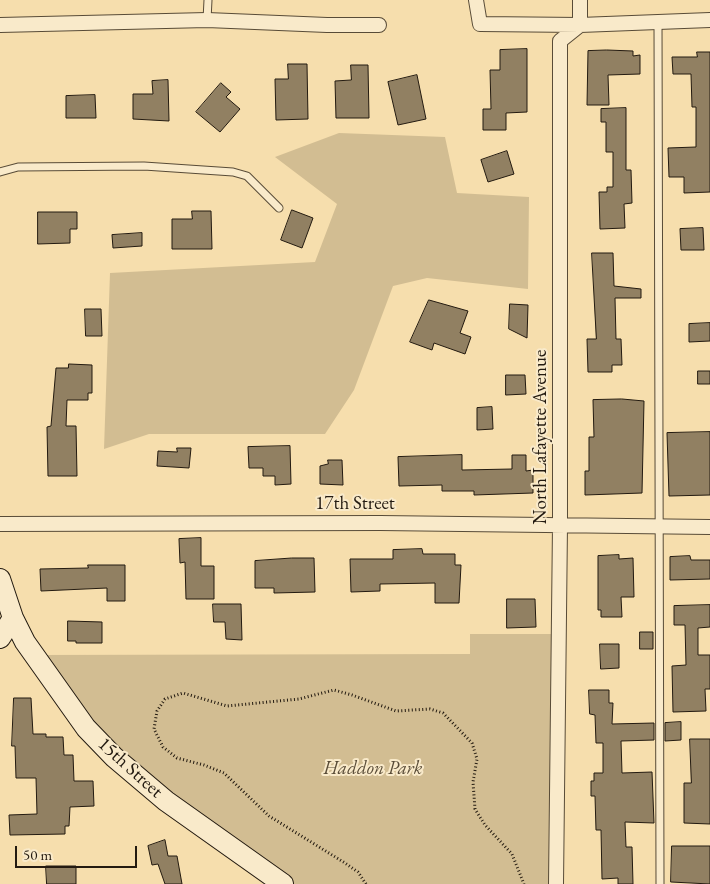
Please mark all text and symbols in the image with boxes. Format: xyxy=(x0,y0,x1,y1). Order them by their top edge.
street label: North Lafayette Avenue xyxy=(530,350,552,524)
street label: 17th Street xyxy=(315,493,395,515)
street label: 15th Street xyxy=(93,733,167,803)
park label: Haddon Park xyxy=(324,758,422,780)
scale bar xyxy=(18,836,140,868)
text: 50 m xyxy=(23,845,52,864)

